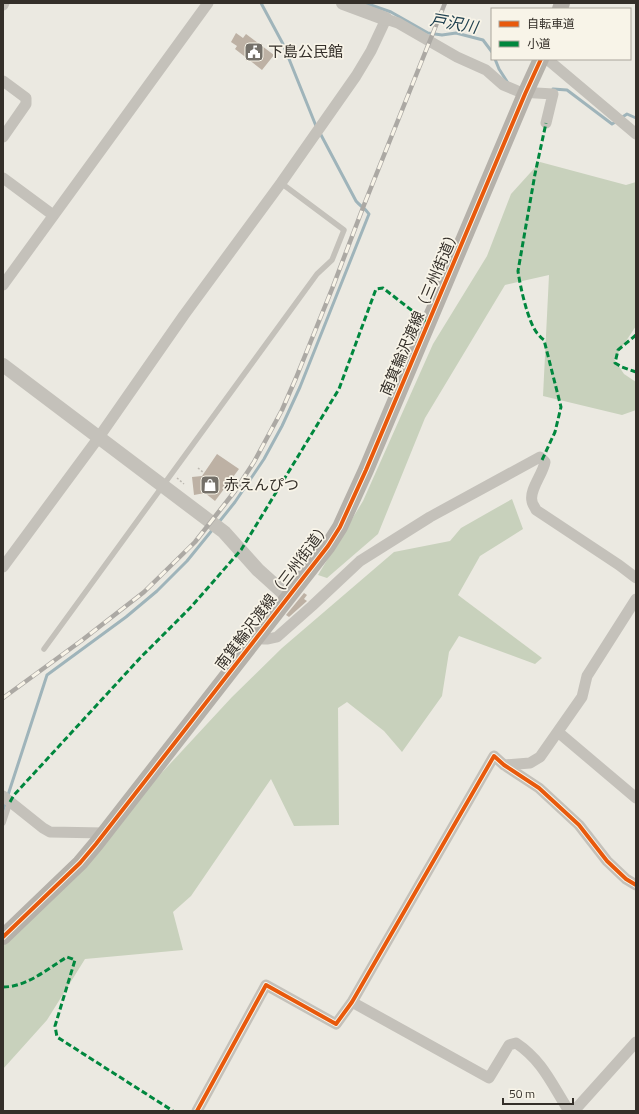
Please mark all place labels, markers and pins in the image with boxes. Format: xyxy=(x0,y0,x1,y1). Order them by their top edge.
place label: 下島公民館 xyxy=(268,40,343,63)
public building icon: 下島公民館 xyxy=(243,41,265,63)
place label: 赤えんぴつ xyxy=(224,473,299,496)
shop icon: 赤えんぴつ xyxy=(199,474,221,496)

